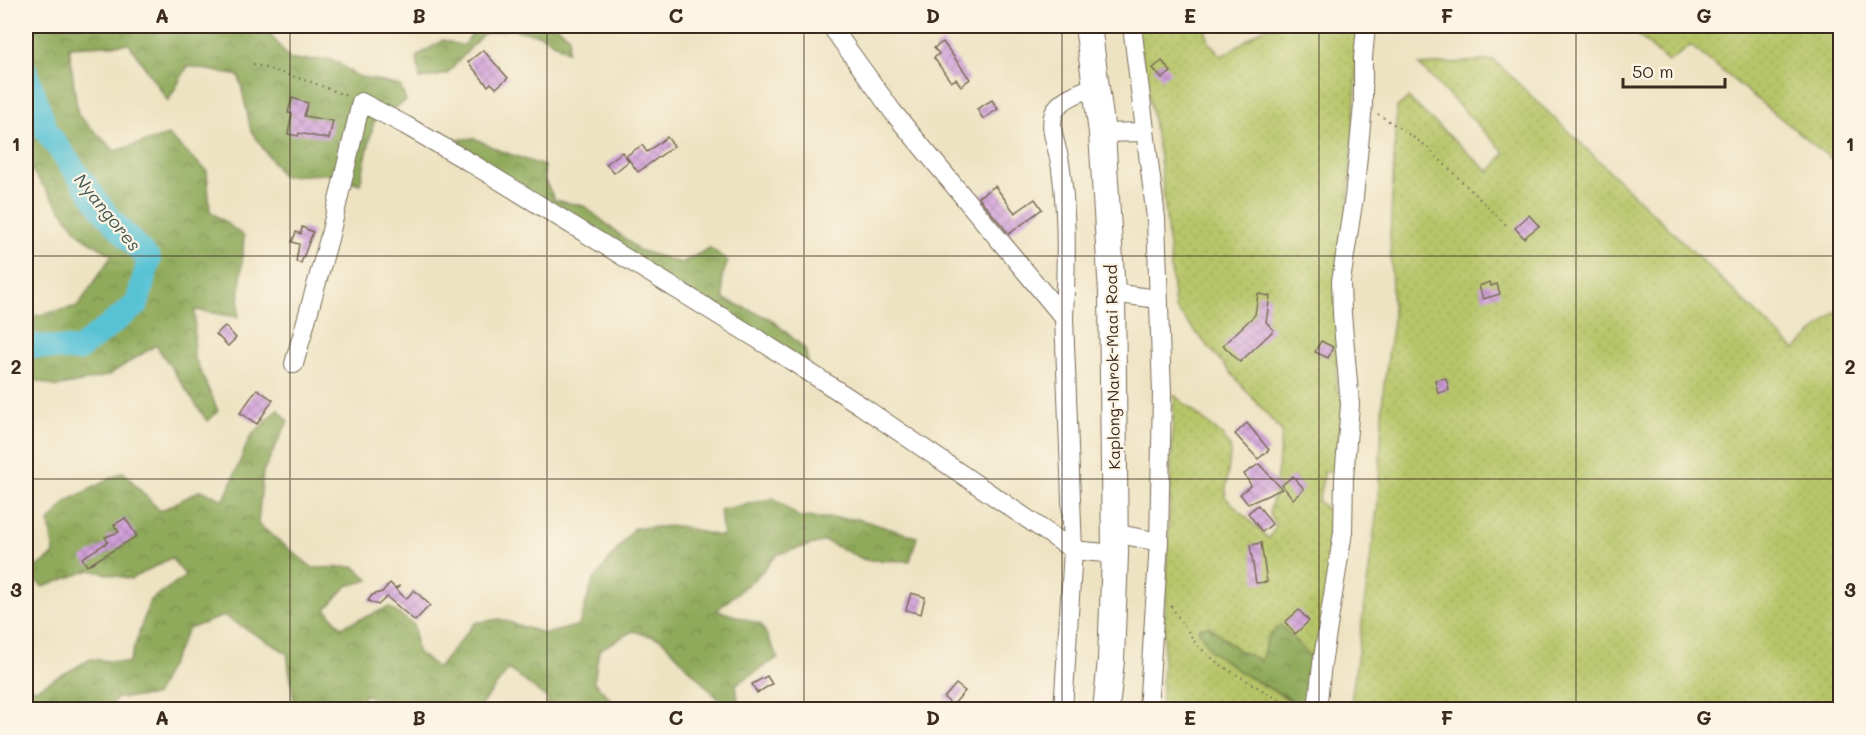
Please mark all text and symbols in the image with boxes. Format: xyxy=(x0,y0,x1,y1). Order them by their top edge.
text: A xyxy=(155,2,169,28)
text: B xyxy=(412,2,426,28)
text: C xyxy=(669,2,684,28)
text: D xyxy=(926,2,940,28)
text: E xyxy=(1184,2,1196,28)
text: F xyxy=(1441,2,1454,28)
text: G xyxy=(1696,2,1712,28)
scale bar xyxy=(1623,51,1725,89)
text: 50 m xyxy=(1632,59,1674,83)
text: 1 xyxy=(12,130,20,156)
text: 1 xyxy=(1846,130,1854,156)
water label: Nyangores xyxy=(69,168,147,256)
street label: Kaplong-Narok-Maai Road xyxy=(1100,264,1124,470)
text: 2 xyxy=(10,353,22,379)
text: 2 xyxy=(1844,353,1856,379)
text: 3 xyxy=(10,576,22,602)
text: 3 xyxy=(1844,576,1856,602)
text: A xyxy=(155,704,169,730)
text: B xyxy=(412,704,426,730)
text: C xyxy=(669,704,684,730)
text: D xyxy=(926,704,940,730)
text: E xyxy=(1184,704,1196,730)
text: F xyxy=(1441,704,1454,730)
text: G xyxy=(1696,704,1712,730)

